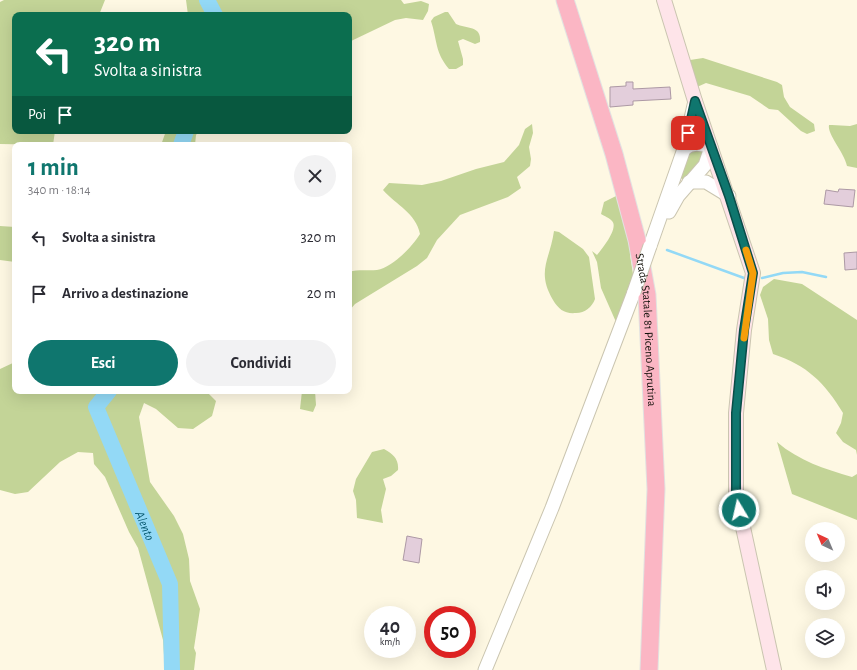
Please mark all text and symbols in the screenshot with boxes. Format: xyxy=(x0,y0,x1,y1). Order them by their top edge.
icon: left xyxy=(28,28,80,80)
text: 320 m xyxy=(94,29,161,57)
text: Svolta a sinistra xyxy=(94,62,202,80)
icon: arrive xyxy=(54,104,76,126)
text: Poi xyxy=(28,107,46,122)
pin xyxy=(671,116,705,150)
icon: arrive xyxy=(677,122,699,144)
button: close xyxy=(294,155,336,197)
text: 1 min xyxy=(28,156,79,180)
text: 340 m · 18:14 xyxy=(28,184,91,197)
icon: left xyxy=(28,227,50,249)
text: Svolta a sinistra xyxy=(62,230,156,245)
text: 320 m xyxy=(301,230,336,245)
street label: Strada Statale 81 Piceno Aprutina xyxy=(633,252,658,407)
icon: arrive xyxy=(28,283,50,305)
text: Arrivo a destinazione xyxy=(62,286,188,301)
text: 20 m xyxy=(307,286,336,301)
button: Esci xyxy=(28,340,178,386)
button: Condividi xyxy=(186,340,336,386)
position arrow xyxy=(718,489,760,531)
water label: Alento xyxy=(132,508,156,543)
north arrow xyxy=(805,522,845,562)
map controls xyxy=(805,522,845,658)
button: sound xyxy=(805,570,845,610)
speed limit sign: 50 xyxy=(424,606,476,658)
text: 40 xyxy=(380,617,400,637)
button: layers xyxy=(805,618,845,658)
text: km/h xyxy=(380,637,400,647)

